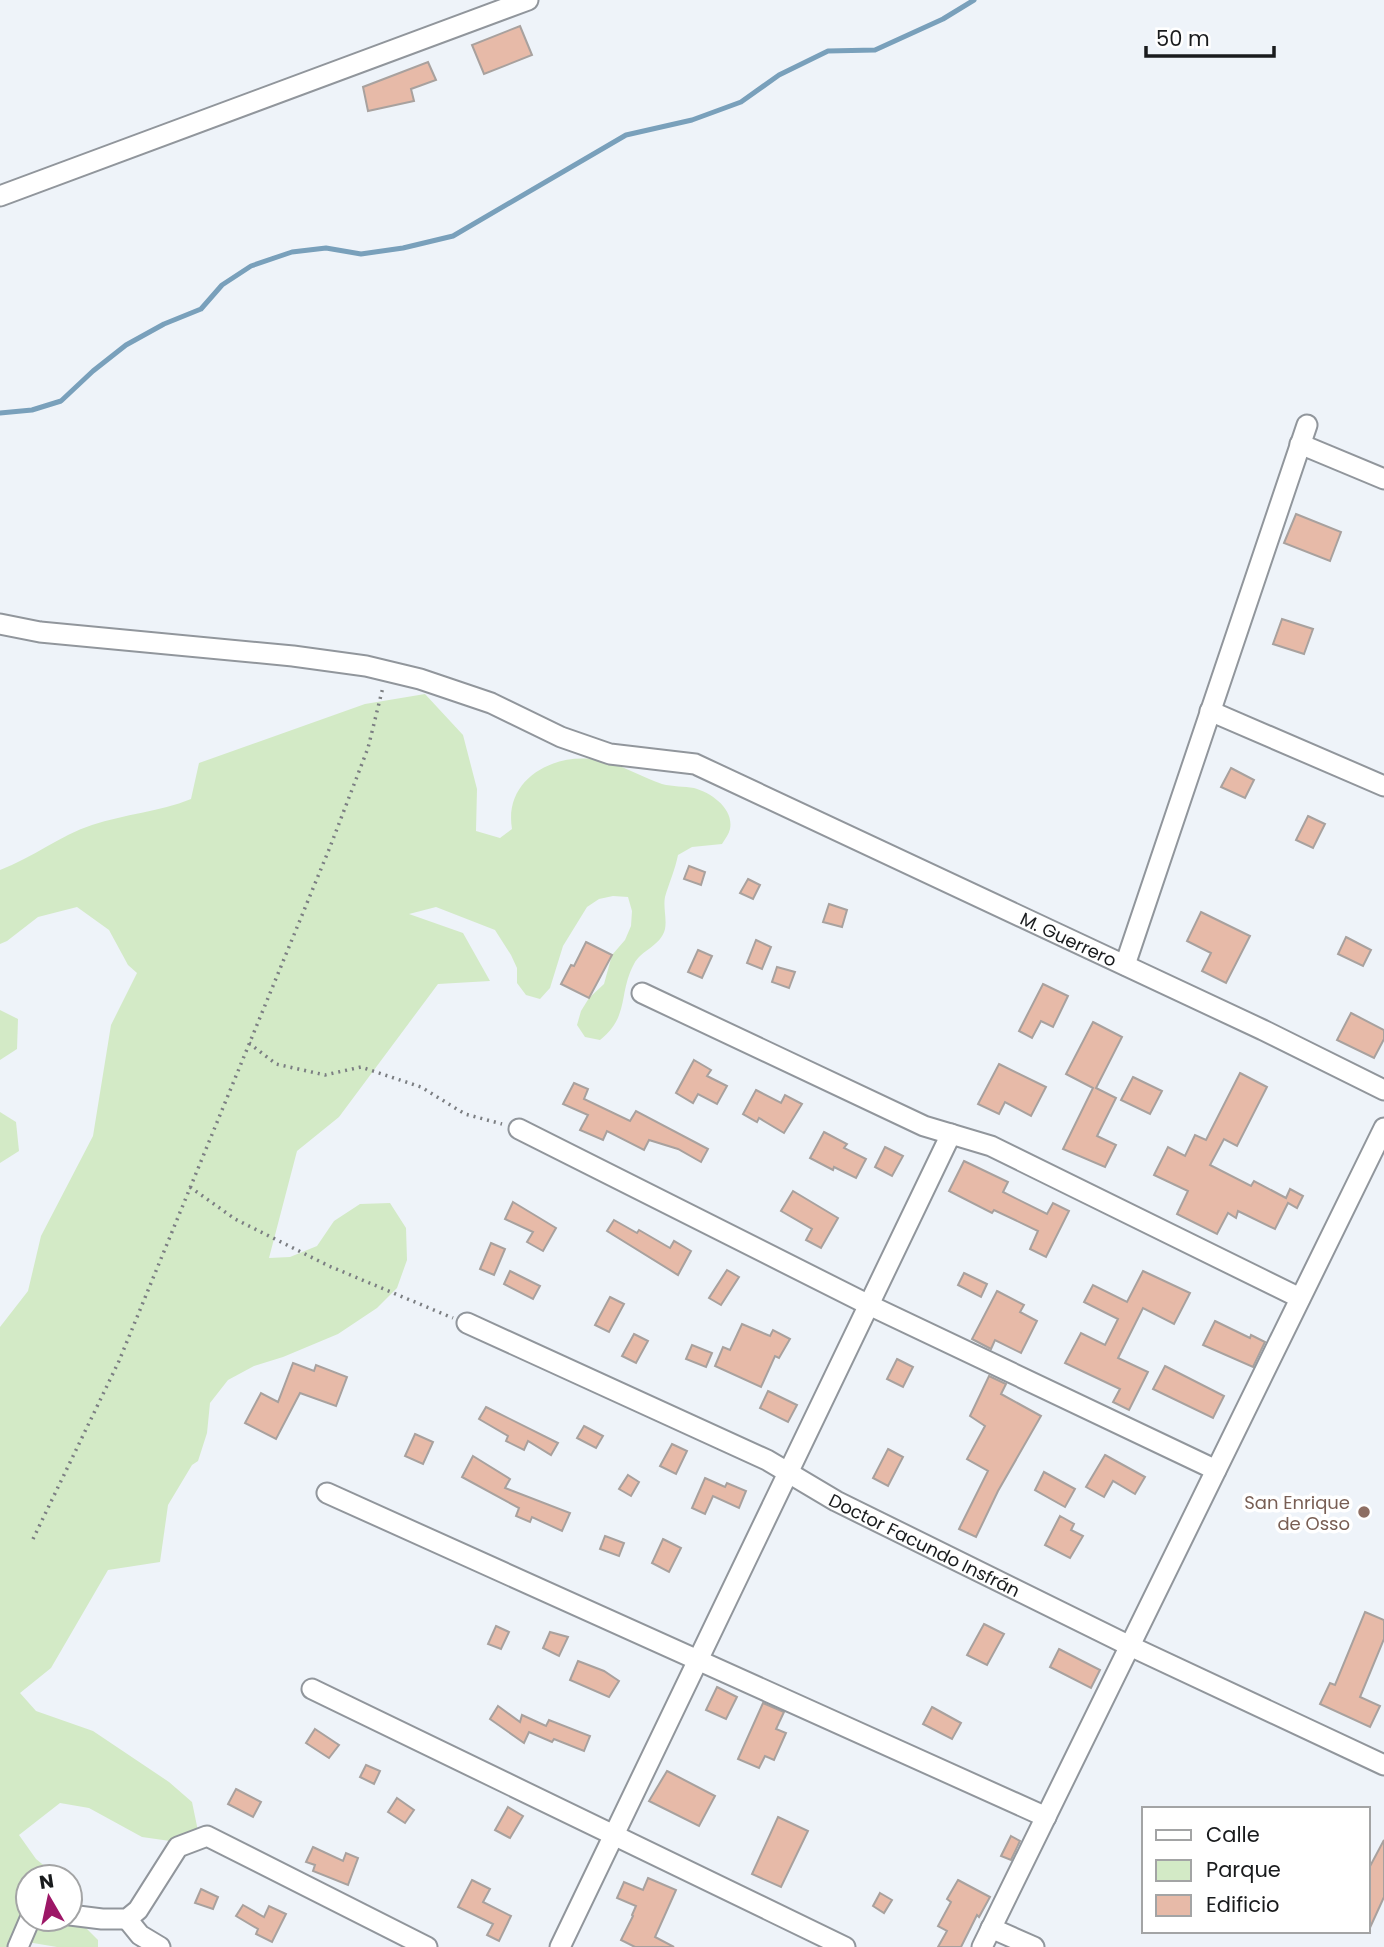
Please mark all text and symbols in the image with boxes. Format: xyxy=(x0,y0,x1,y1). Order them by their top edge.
scale bar xyxy=(1146,14,1274,58)
text: 50 m xyxy=(1156,24,1210,53)
street label: M. Guerrero xyxy=(1016,906,1121,972)
street label: Doctor Facundo Insfrán xyxy=(825,1487,1025,1602)
place label: San Enrique de Osso xyxy=(1244,1490,1350,1536)
marker: San Enrique de Osso xyxy=(1356,1504,1372,1520)
legend xyxy=(1142,1807,1370,1933)
text: Calle xyxy=(1206,1820,1260,1849)
text: Parque xyxy=(1206,1855,1281,1884)
north arrow xyxy=(14,1863,84,1933)
text: N xyxy=(37,1867,56,1896)
text: Edificio xyxy=(1206,1890,1280,1919)

